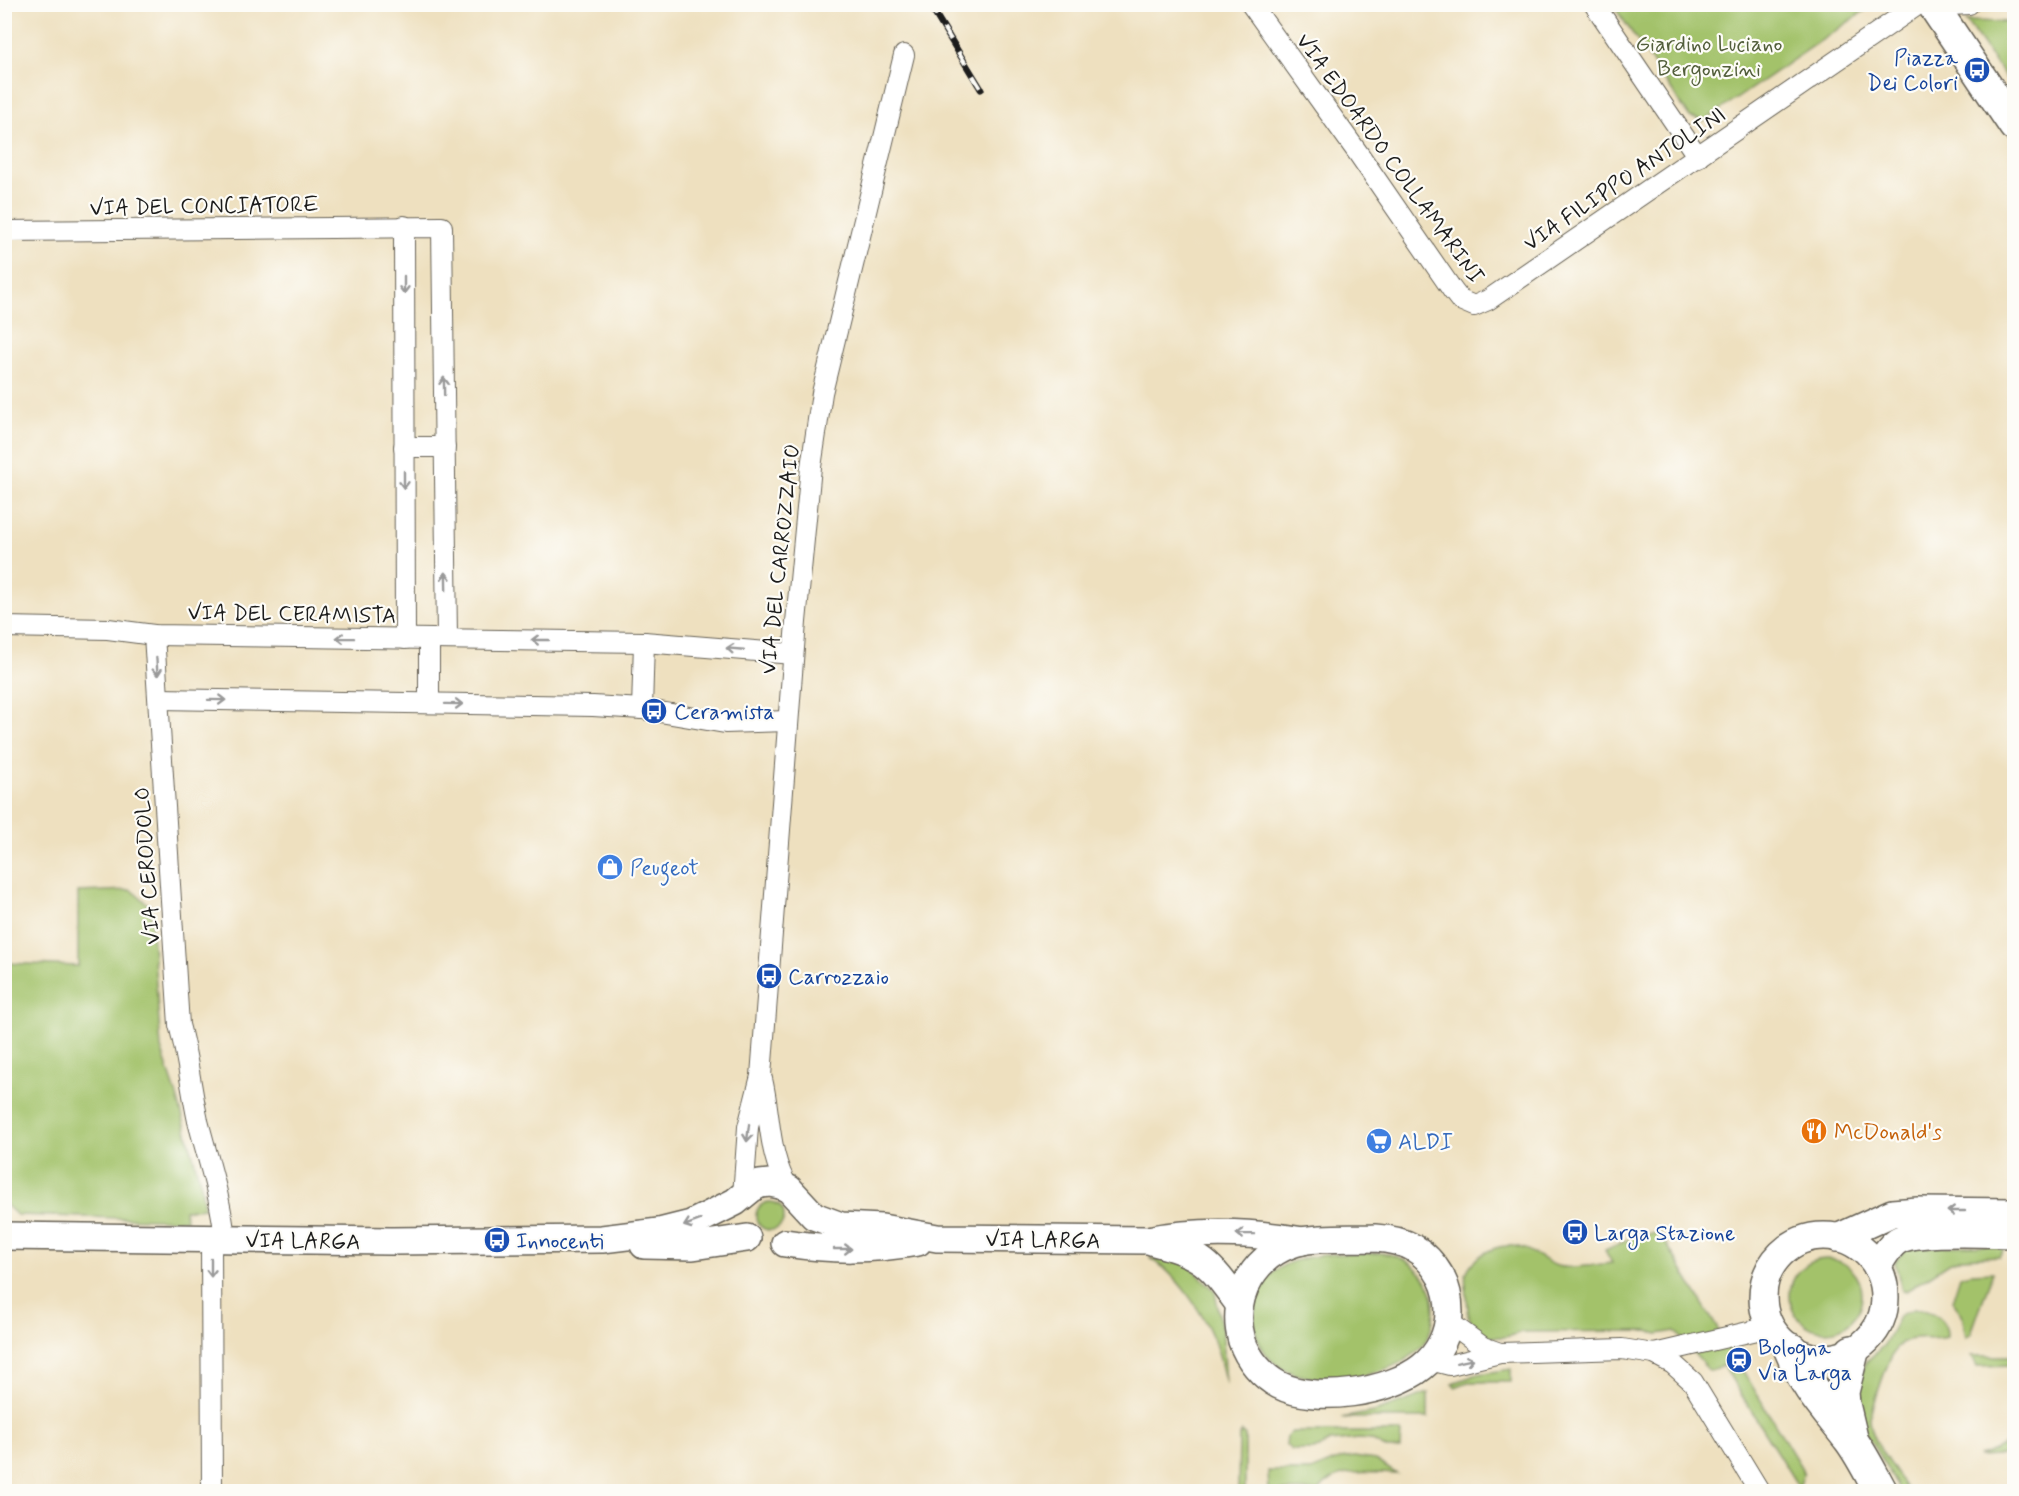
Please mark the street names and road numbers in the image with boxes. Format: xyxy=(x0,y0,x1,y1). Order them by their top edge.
street label: VIA EDOARDO COLLAMARINI xyxy=(1289,28,1490,290)
street label: VIA FILIPPO ANTOLINI xyxy=(1518,101,1732,258)
street label: VIA DEL CONCIATORE xyxy=(89,191,319,223)
street label: VIA DEL CARROZZAIO xyxy=(755,443,807,676)
street label: VIA DEL CERAMISTA xyxy=(187,599,397,631)
street label: VIA CERODOLO xyxy=(129,786,167,946)
street label: VIA LARGA xyxy=(985,1226,1101,1256)
street label: VIA LARGA xyxy=(245,1227,361,1257)

